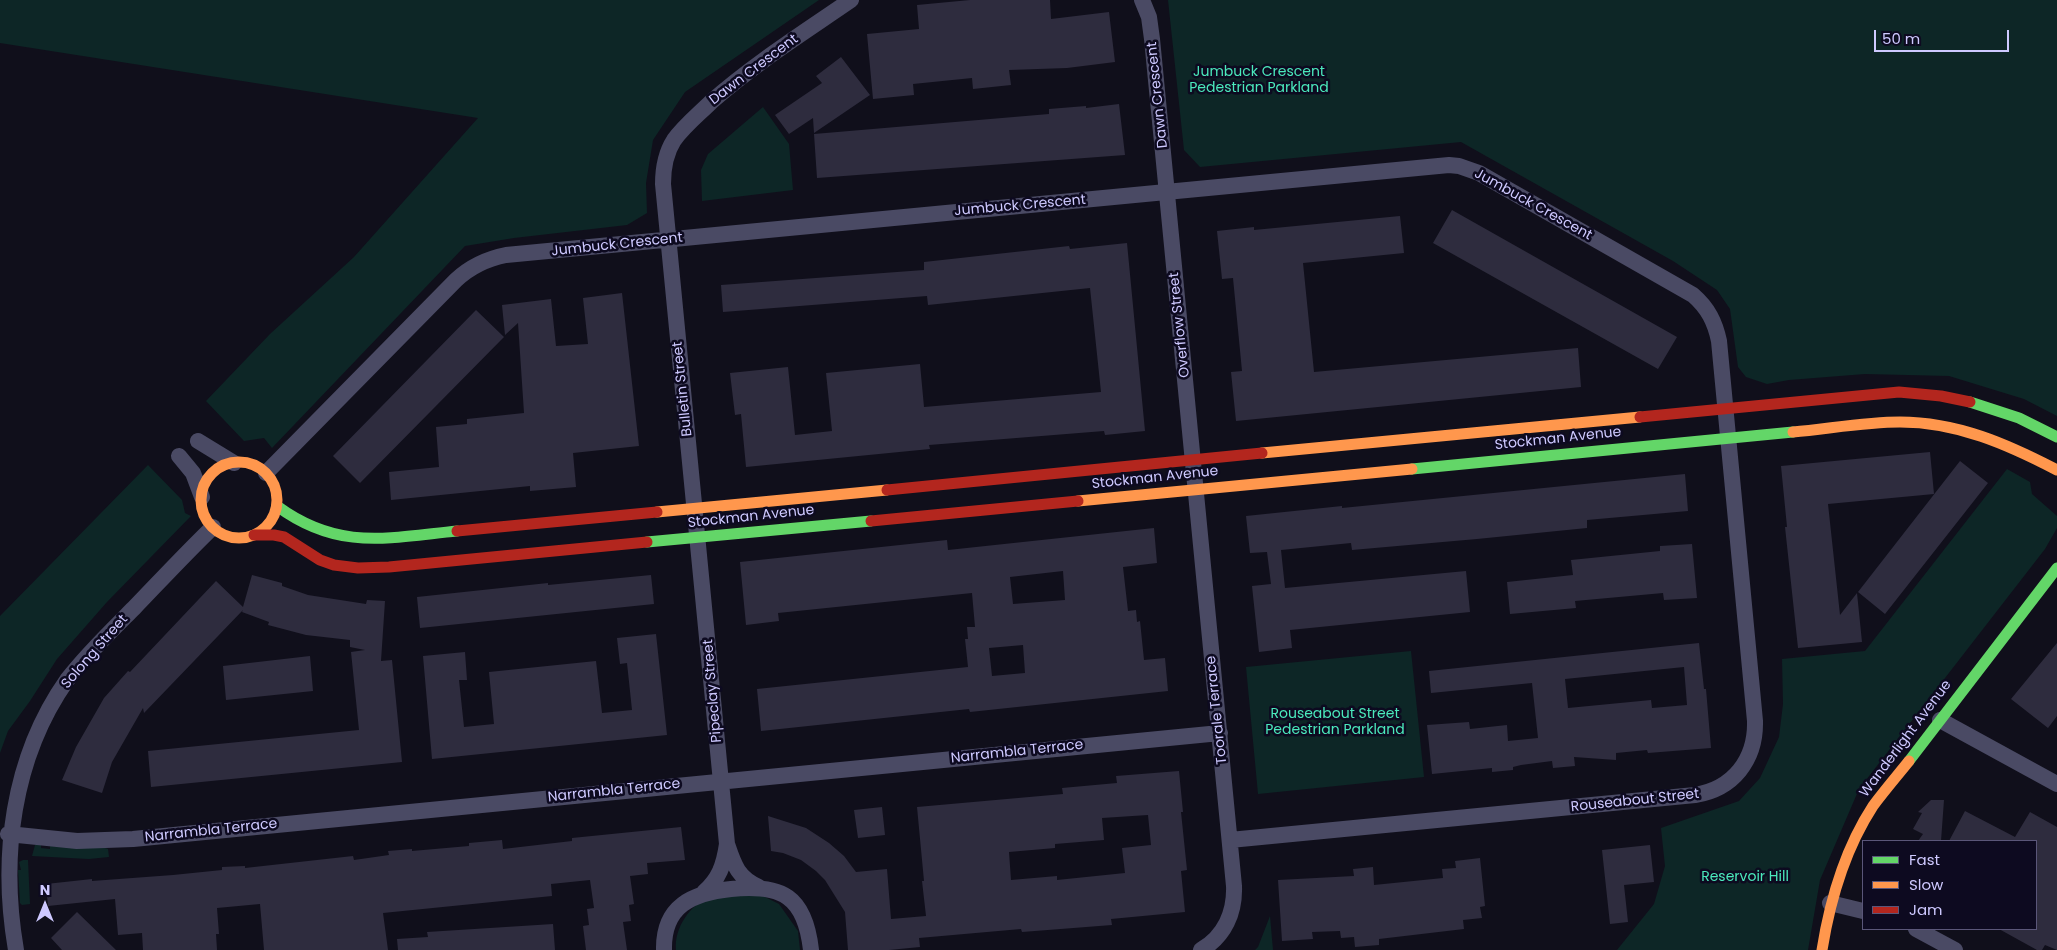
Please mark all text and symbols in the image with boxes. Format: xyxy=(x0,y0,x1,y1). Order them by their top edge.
scale bar xyxy=(1877,20,2012,52)
text: 50 m xyxy=(1882,28,1920,49)
street label: Dawn Crescent xyxy=(706,31,802,109)
street label: Dawn Crescent xyxy=(1144,41,1172,149)
park label: Jumbuck Crescent Pedestrian Parkland xyxy=(1189,64,1329,96)
street label: Jumbuck Crescent xyxy=(1471,166,1595,244)
street label: Jumbuck Crescent xyxy=(954,192,1086,220)
street label: Jumbuck Crescent xyxy=(551,230,683,260)
street label: Overflow Street xyxy=(1166,271,1194,379)
street label: Bulletin Street xyxy=(670,341,696,437)
street label: Stockman Avenue xyxy=(1494,424,1622,454)
street label: Stockman Avenue xyxy=(1091,463,1219,493)
street label: Stockman Avenue xyxy=(687,502,815,532)
street label: Solong Street xyxy=(58,611,132,693)
street label: Pipeclay Street xyxy=(700,639,726,743)
street label: Toorale Terrace xyxy=(1203,655,1231,765)
street label: Wanderlight Avenue xyxy=(1857,677,1955,801)
park label: Rouseabout Street Pedestrian Parkland xyxy=(1265,706,1405,739)
street label: Narrambla Terrace xyxy=(950,737,1084,767)
street label: Narrambla Terrace xyxy=(547,776,681,806)
street label: Rouseabout Street xyxy=(1570,786,1700,816)
street label: Narrambla Terrace xyxy=(144,816,278,846)
legend xyxy=(1862,840,2037,930)
text: Fast xyxy=(1909,849,1940,870)
park label: Reservoir Hill xyxy=(1701,869,1789,885)
text: Slow xyxy=(1909,874,1943,895)
north arrow xyxy=(20,880,70,930)
text: N xyxy=(40,880,50,900)
text: Jam xyxy=(1909,899,1943,920)

